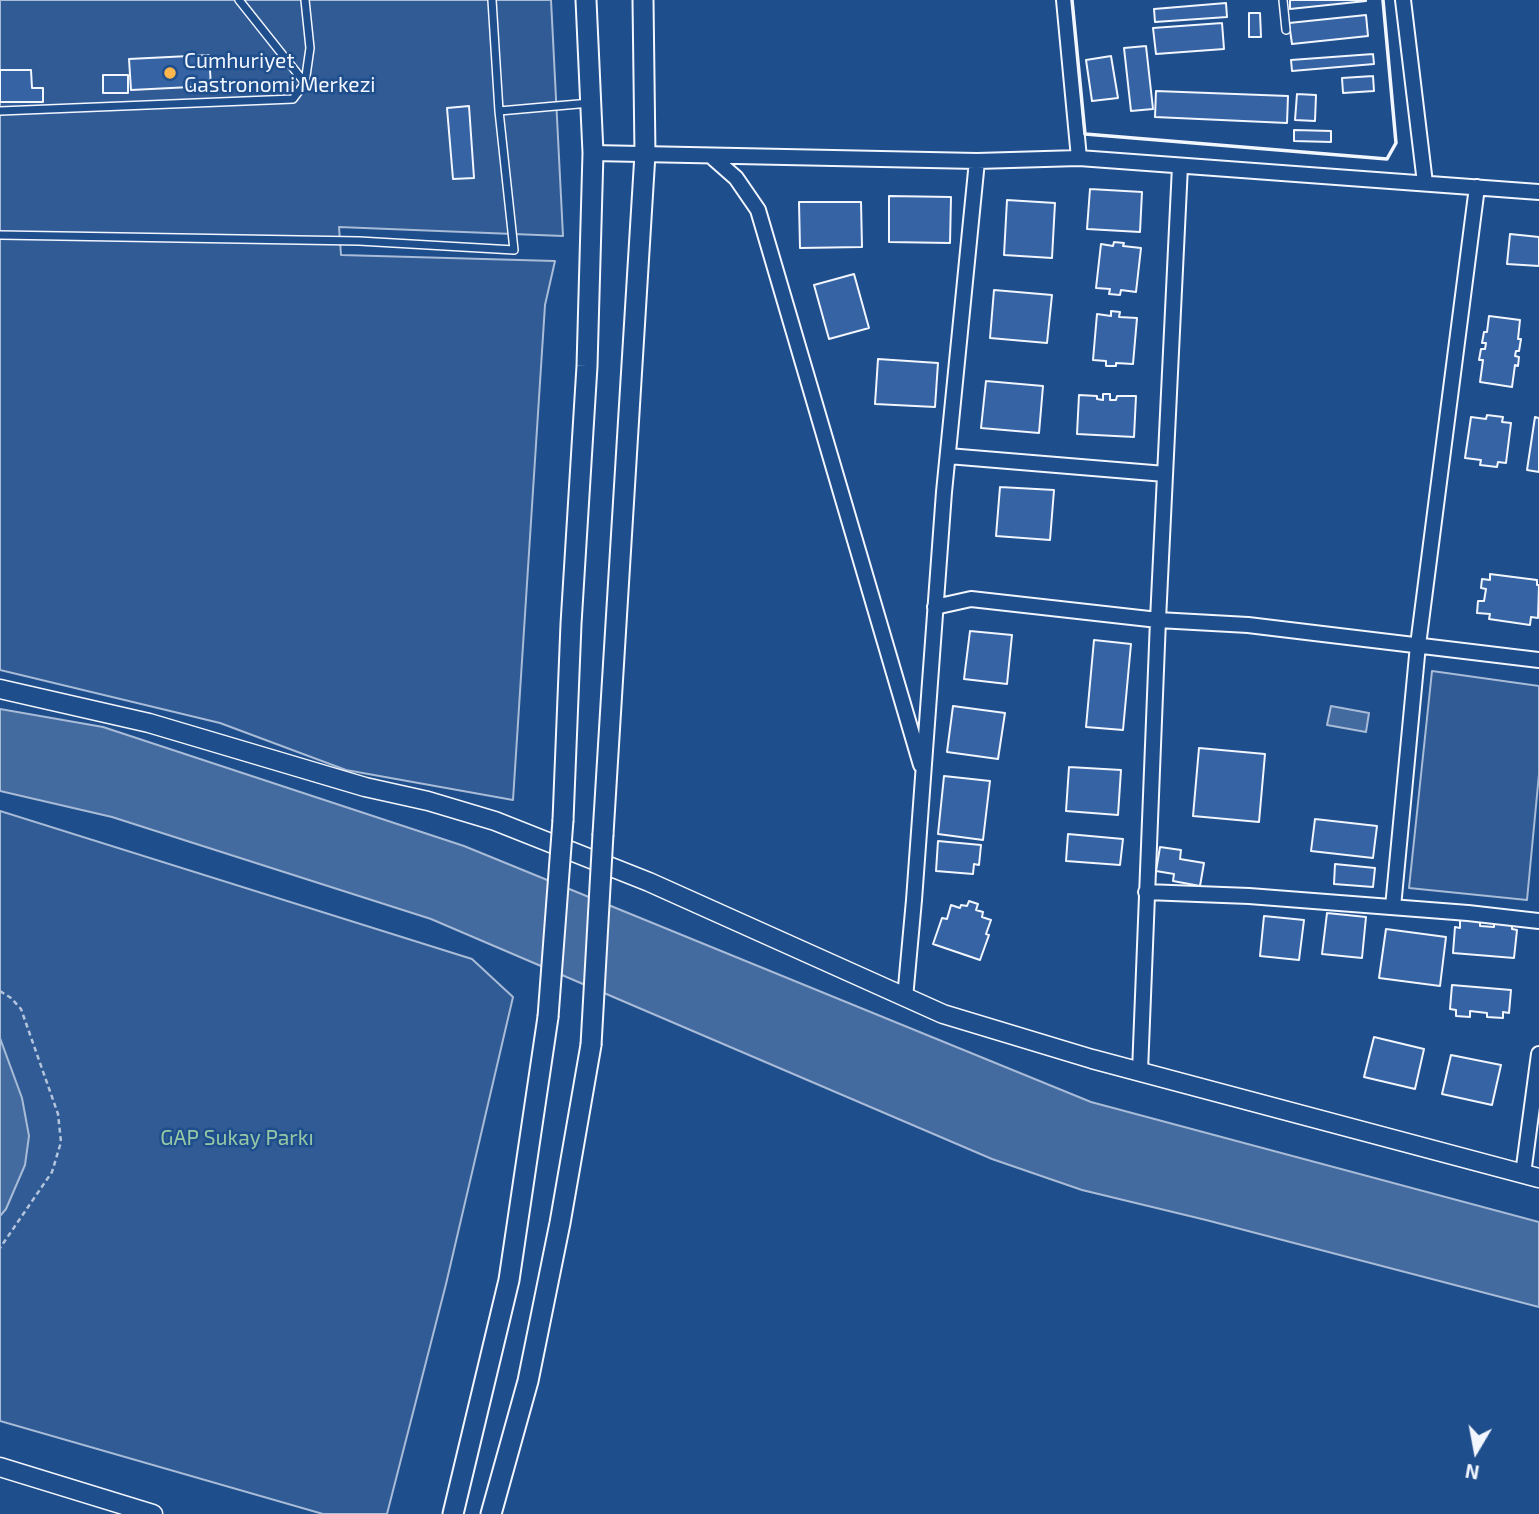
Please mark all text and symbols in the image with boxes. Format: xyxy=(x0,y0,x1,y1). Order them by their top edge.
place label: Cumhuriyet Gastronomi Merkezi xyxy=(184,48,376,98)
marker: Cumhuriyet Gastronomi Merkezi xyxy=(162,65,178,81)
park label: GAP Sukay Parkı xyxy=(160,1125,314,1151)
north arrow xyxy=(1441,1416,1511,1486)
text: N xyxy=(1464,1460,1481,1485)

